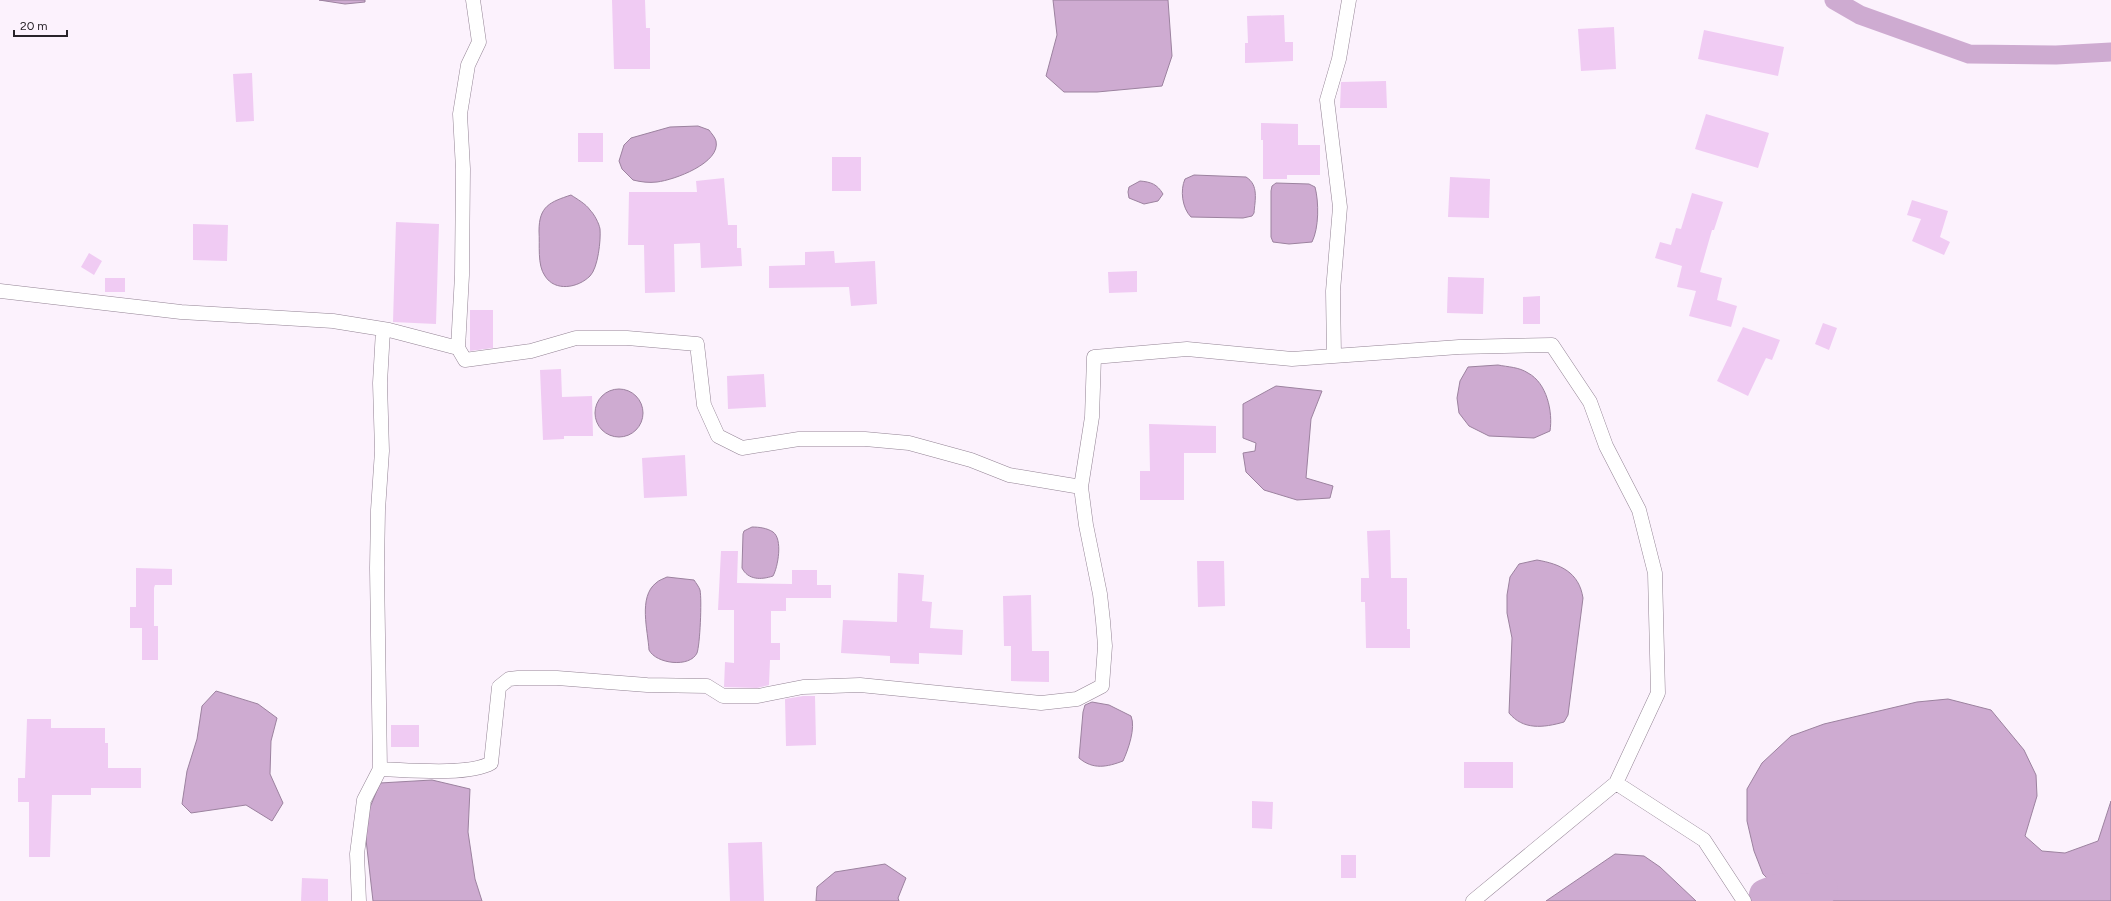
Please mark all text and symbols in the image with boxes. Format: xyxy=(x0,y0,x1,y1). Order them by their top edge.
scale bar xyxy=(14,12,67,38)
text: 20 m xyxy=(20,19,48,33)

